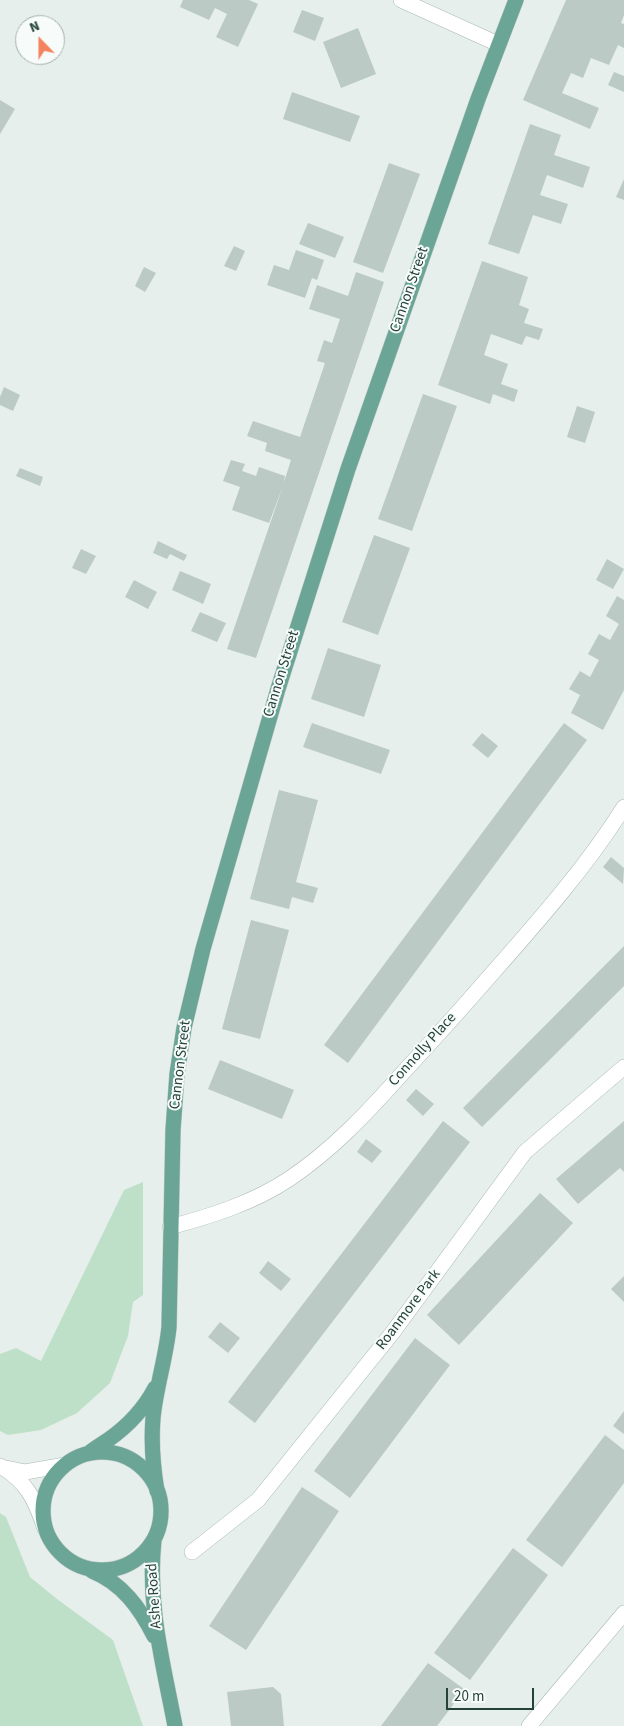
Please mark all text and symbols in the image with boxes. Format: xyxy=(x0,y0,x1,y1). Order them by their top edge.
north arrow xyxy=(15,15,65,65)
text: N xyxy=(27,16,43,38)
street label: Cannon Street xyxy=(387,245,433,335)
street label: Cannon Street xyxy=(260,629,304,719)
street label: Connolly Place xyxy=(385,1010,461,1090)
street label: Cannon Street xyxy=(167,1020,195,1110)
street label: Roanmore Park xyxy=(373,1266,445,1354)
street label: Ashe Road xyxy=(144,1563,166,1629)
scale bar xyxy=(449,1678,536,1710)
text: 20 m xyxy=(454,1686,484,1707)

